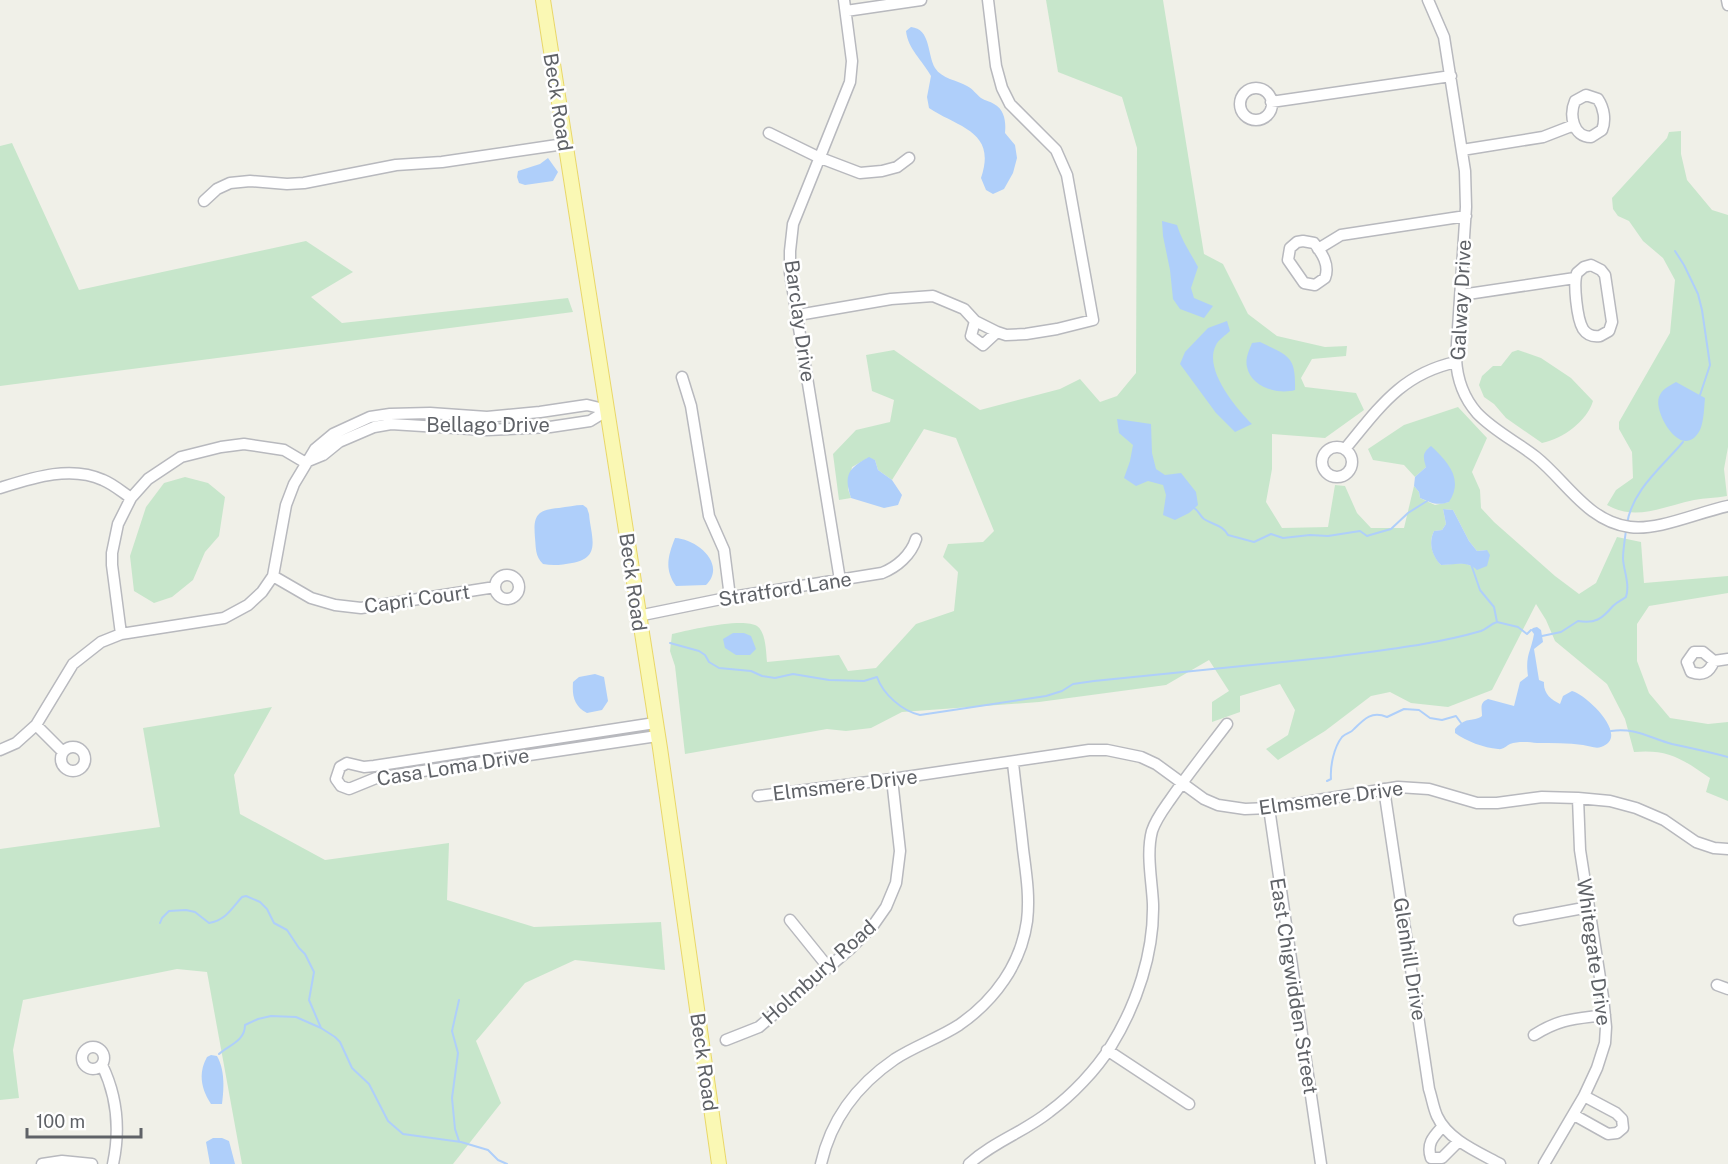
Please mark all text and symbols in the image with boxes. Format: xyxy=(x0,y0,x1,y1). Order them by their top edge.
street label: Beck Road xyxy=(538,51,578,153)
street label: Galway Drive xyxy=(1446,239,1476,361)
street label: Barclay Drive xyxy=(780,258,820,384)
street label: Bellago Drive xyxy=(426,413,550,437)
street label: Beck Road xyxy=(614,531,652,633)
street label: Stratford Lane xyxy=(717,567,853,611)
street label: Capri Court xyxy=(363,580,471,618)
street label: Casa Loma Drive xyxy=(375,743,531,791)
street label: Elmsmere Drive xyxy=(771,764,919,806)
street label: Elmsmere Drive xyxy=(1257,776,1405,820)
street label: East Chigwidden Street xyxy=(1265,876,1323,1096)
street label: Whitegate Drive xyxy=(1572,877,1616,1027)
street label: Glenhill Drive xyxy=(1388,896,1432,1022)
street label: Holmbury Road xyxy=(757,915,881,1029)
street label: Beck Road xyxy=(685,1011,723,1113)
scale bar xyxy=(27,1101,141,1139)
text: 100 m xyxy=(36,1111,85,1132)

